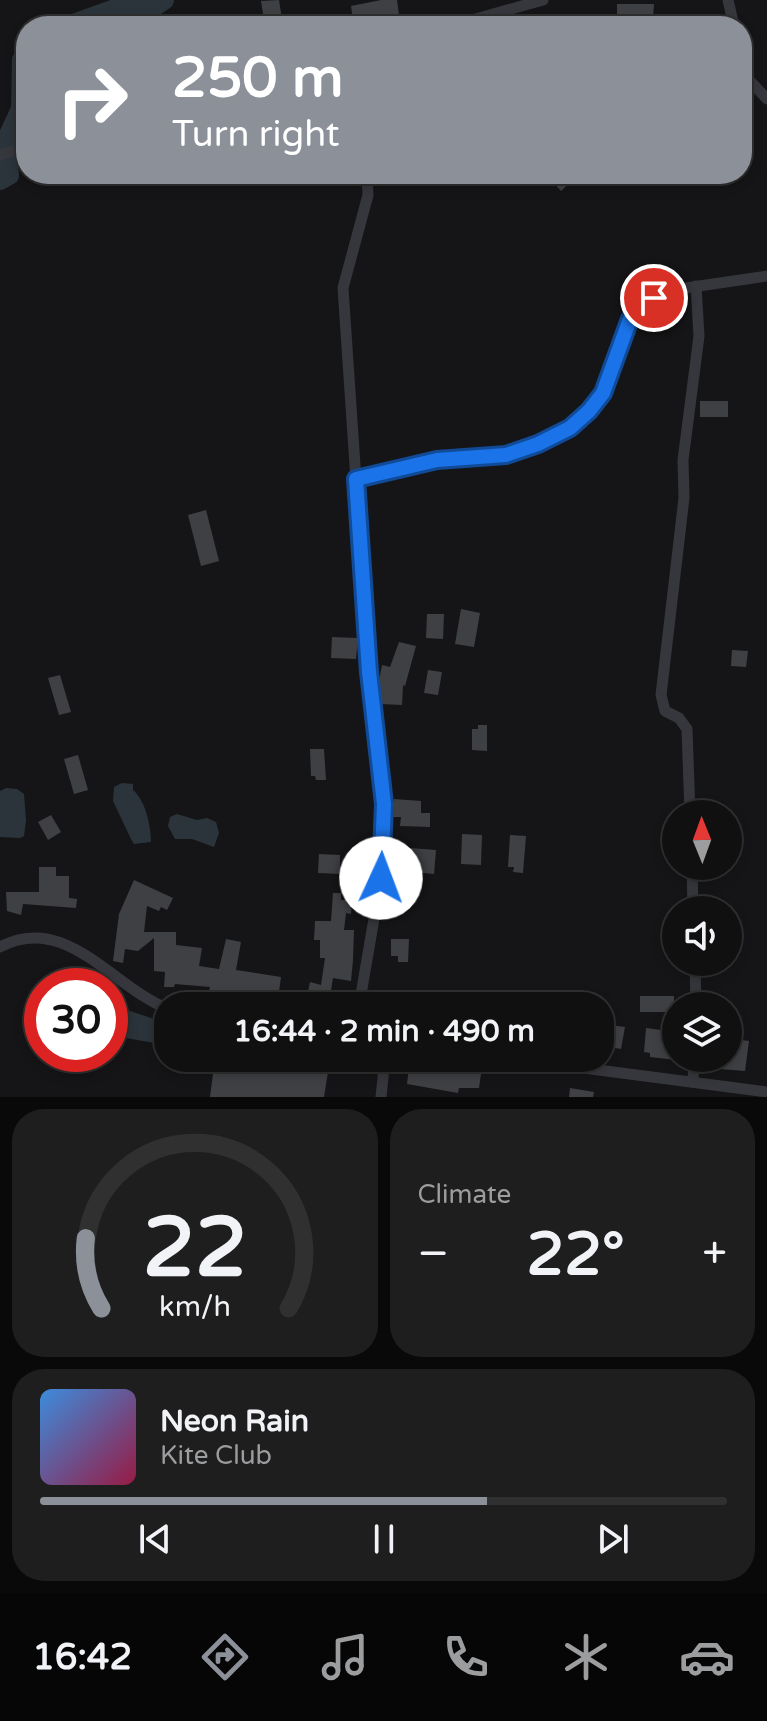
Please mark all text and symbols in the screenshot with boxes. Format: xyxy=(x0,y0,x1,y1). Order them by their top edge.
text: 250 m xyxy=(172,45,343,112)
icon: right xyxy=(40,48,144,152)
text: Turn right xyxy=(172,113,339,156)
pin xyxy=(620,264,688,332)
icon: arrive xyxy=(632,276,676,320)
north arrow xyxy=(662,800,742,880)
map controls xyxy=(662,800,742,1072)
position arrow xyxy=(339,836,423,920)
button: sound xyxy=(662,896,742,976)
speed limit sign: 30 xyxy=(24,968,128,1072)
button: layers xyxy=(662,992,742,1072)
text: 16:44 · 2 min · 490 m xyxy=(233,1013,535,1050)
text: Climate xyxy=(418,1179,511,1210)
text: 22 xyxy=(143,1199,247,1299)
text: 22° xyxy=(527,1219,625,1291)
text: − xyxy=(418,1228,449,1281)
text: + xyxy=(702,1228,727,1281)
text: km/h xyxy=(159,1290,231,1324)
text: Neon Rain xyxy=(160,1403,309,1440)
text: Kite Club xyxy=(160,1440,272,1471)
icon: previous xyxy=(133,1517,177,1561)
icon: pause xyxy=(362,1517,406,1561)
icon: next xyxy=(591,1517,635,1561)
icon: directions xyxy=(197,1629,253,1685)
icon: music xyxy=(317,1629,373,1685)
icon: phone xyxy=(438,1629,494,1685)
icon: climate xyxy=(558,1629,614,1685)
icon: car xyxy=(679,1629,735,1685)
text: 16:42 xyxy=(32,1636,132,1679)

